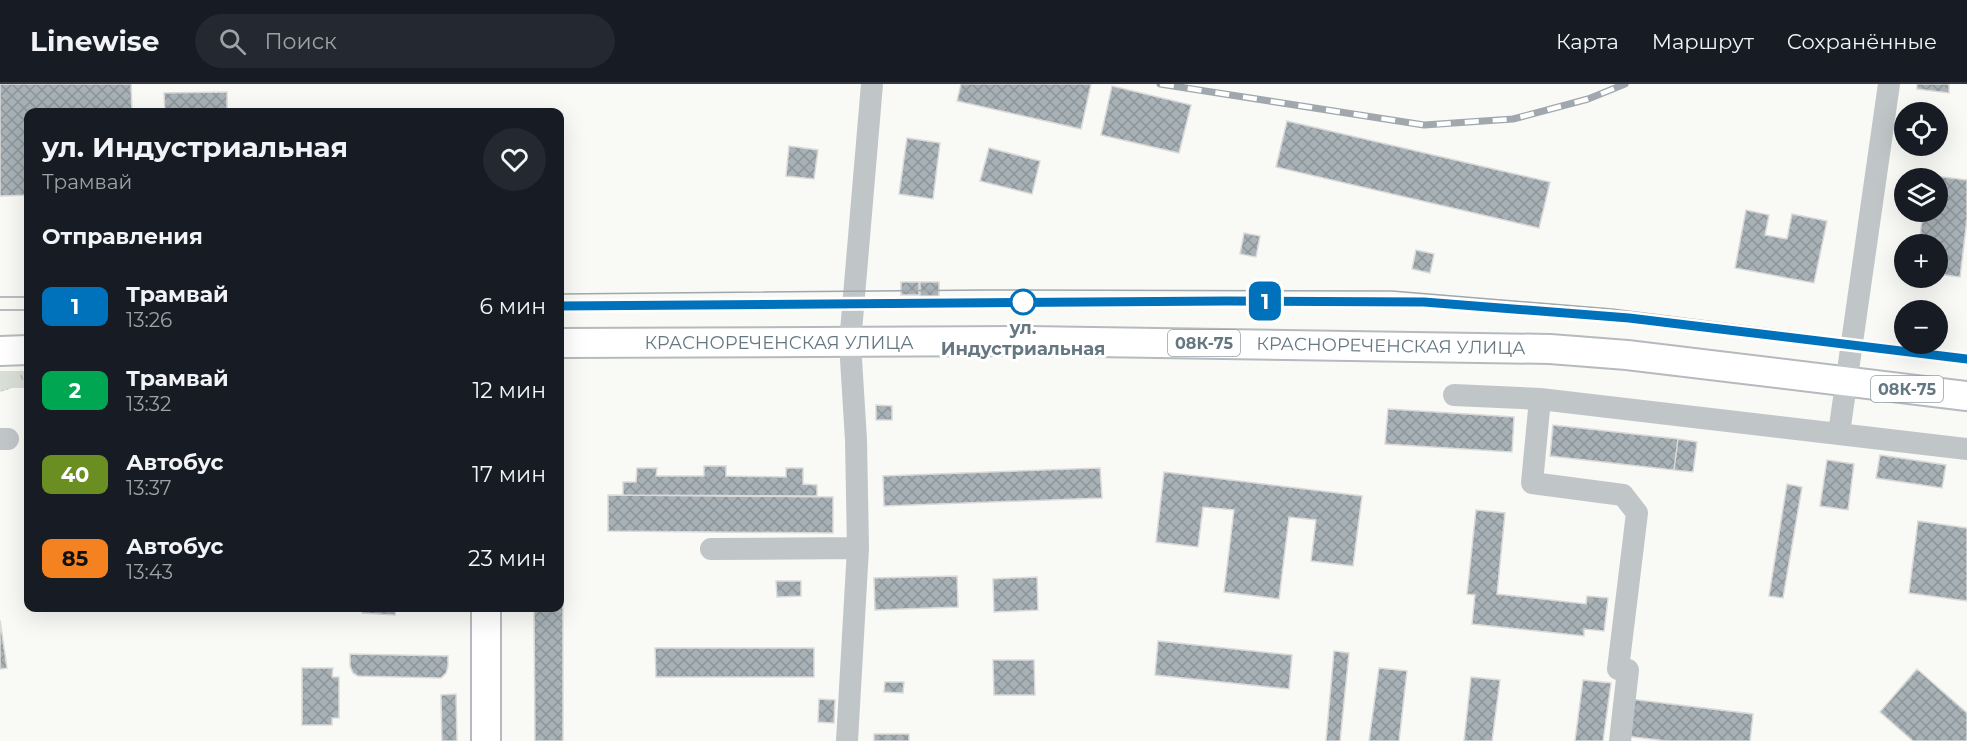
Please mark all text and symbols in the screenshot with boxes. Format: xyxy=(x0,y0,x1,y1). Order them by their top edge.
search box xyxy=(195,14,615,68)
text: Linewise xyxy=(30,24,159,58)
icon: search xyxy=(216,25,249,58)
text: Поиск xyxy=(264,28,337,55)
text: Карта xyxy=(1556,29,1619,54)
text: Маршрут xyxy=(1652,29,1754,54)
text: Сохранённые xyxy=(1787,29,1937,54)
map controls xyxy=(1894,102,1948,354)
button: locate xyxy=(1894,102,1948,156)
button: heart xyxy=(483,128,546,191)
text: ул. Индустриальная xyxy=(42,130,348,164)
button: layers xyxy=(1894,168,1948,222)
text: Трамвай xyxy=(42,170,132,194)
text: Отправления xyxy=(42,223,203,250)
button: + xyxy=(1894,234,1948,288)
text: Трамвай xyxy=(126,281,229,308)
line badge: 1 xyxy=(1246,282,1284,320)
marker: ул. Индустриальная xyxy=(1010,289,1036,315)
text: 1 xyxy=(1261,289,1269,314)
text: 6 мин xyxy=(479,293,546,320)
text: 1 xyxy=(71,294,79,319)
button: − xyxy=(1894,300,1948,354)
text: 13:26 xyxy=(126,308,172,332)
place label: ул. Индустриальная xyxy=(941,317,1105,360)
road number: 08К-75 xyxy=(1168,330,1240,356)
street label: КРАСНОРЕЧЕНСКАЯ УЛИЦА xyxy=(644,332,914,354)
street label: КРАСНОРЕЧЕНСКАЯ УЛИЦА xyxy=(1256,333,1526,359)
text: Трамвай xyxy=(126,365,229,392)
road number: 08К-75 xyxy=(1871,376,1943,402)
text: 12 мин xyxy=(472,377,546,404)
text: 2 xyxy=(69,378,81,403)
text: 13:32 xyxy=(126,392,171,416)
text: Автобус xyxy=(126,449,224,476)
text: 17 мин xyxy=(472,461,546,488)
text: 40 xyxy=(61,462,89,487)
text: 13:37 xyxy=(126,476,172,500)
text: Автобус xyxy=(126,533,224,560)
text: 23 мин xyxy=(468,545,546,572)
text: 85 xyxy=(62,546,88,571)
text: 13:43 xyxy=(126,560,173,584)

